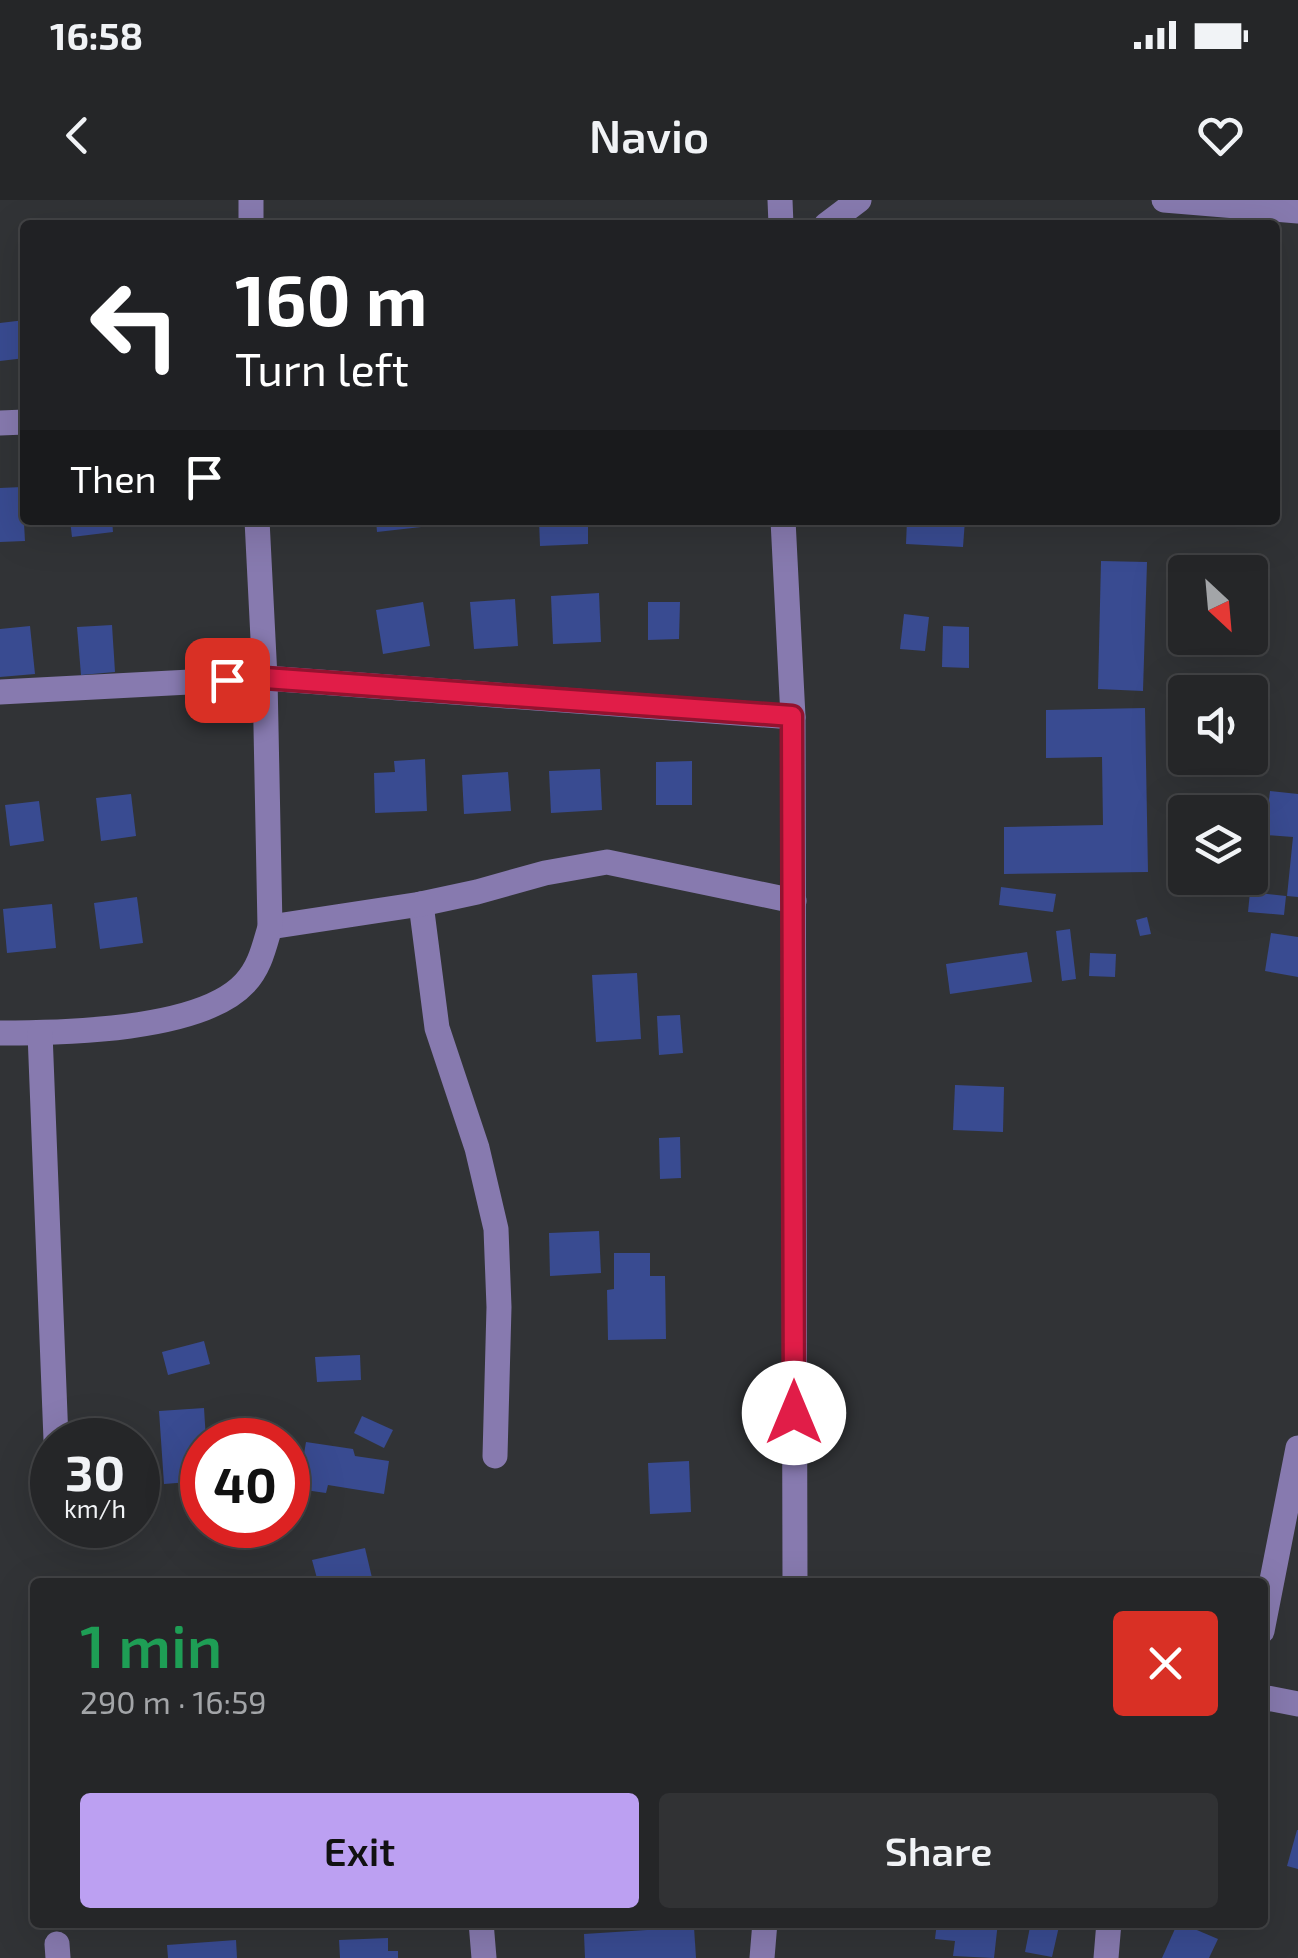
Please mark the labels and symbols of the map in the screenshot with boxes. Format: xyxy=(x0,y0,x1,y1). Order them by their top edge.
north arrow xyxy=(1168,555,1268,655)
pin xyxy=(185,638,270,723)
position arrow xyxy=(742,1361,846,1465)
speed limit sign: 40 xyxy=(180,1418,310,1548)

